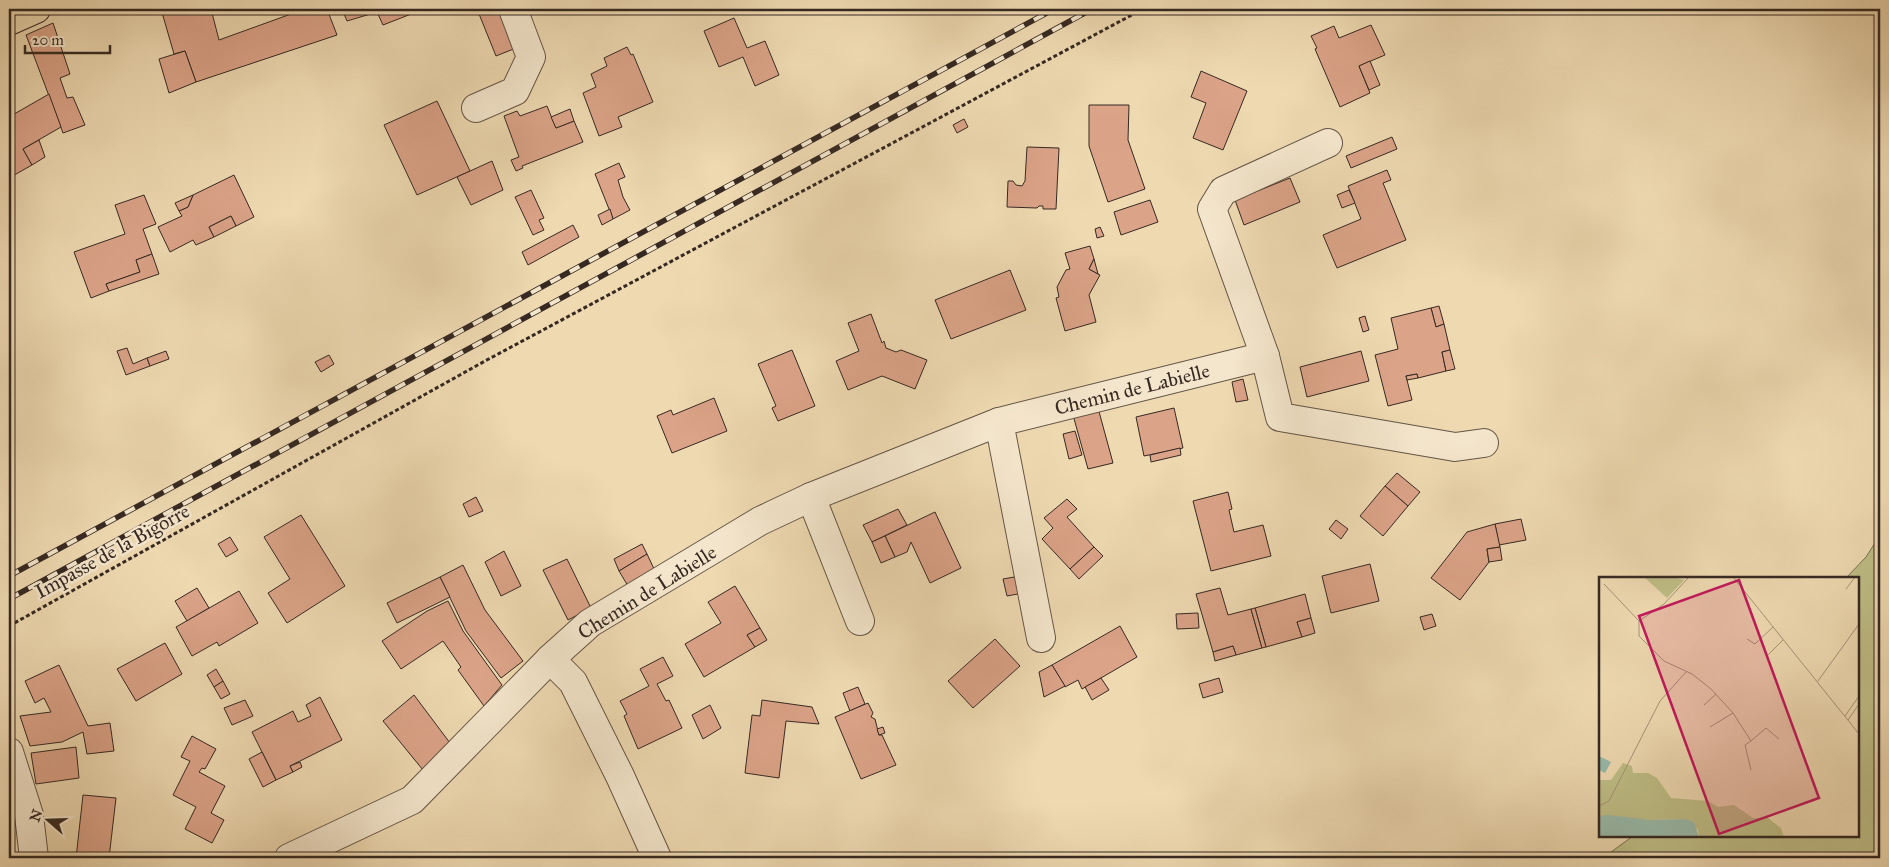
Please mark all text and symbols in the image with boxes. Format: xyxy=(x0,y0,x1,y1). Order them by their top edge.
scale bar xyxy=(25,22,110,54)
text: 20 m xyxy=(32,31,64,49)
street label: Chemin de Labielle xyxy=(1052,358,1212,420)
street label: Impasse de la Bigorre xyxy=(30,499,194,604)
street label: Chemin de Labielle xyxy=(573,540,721,644)
inset map xyxy=(1599,577,1859,837)
north arrow xyxy=(22,794,72,844)
text: N xyxy=(26,807,46,824)

